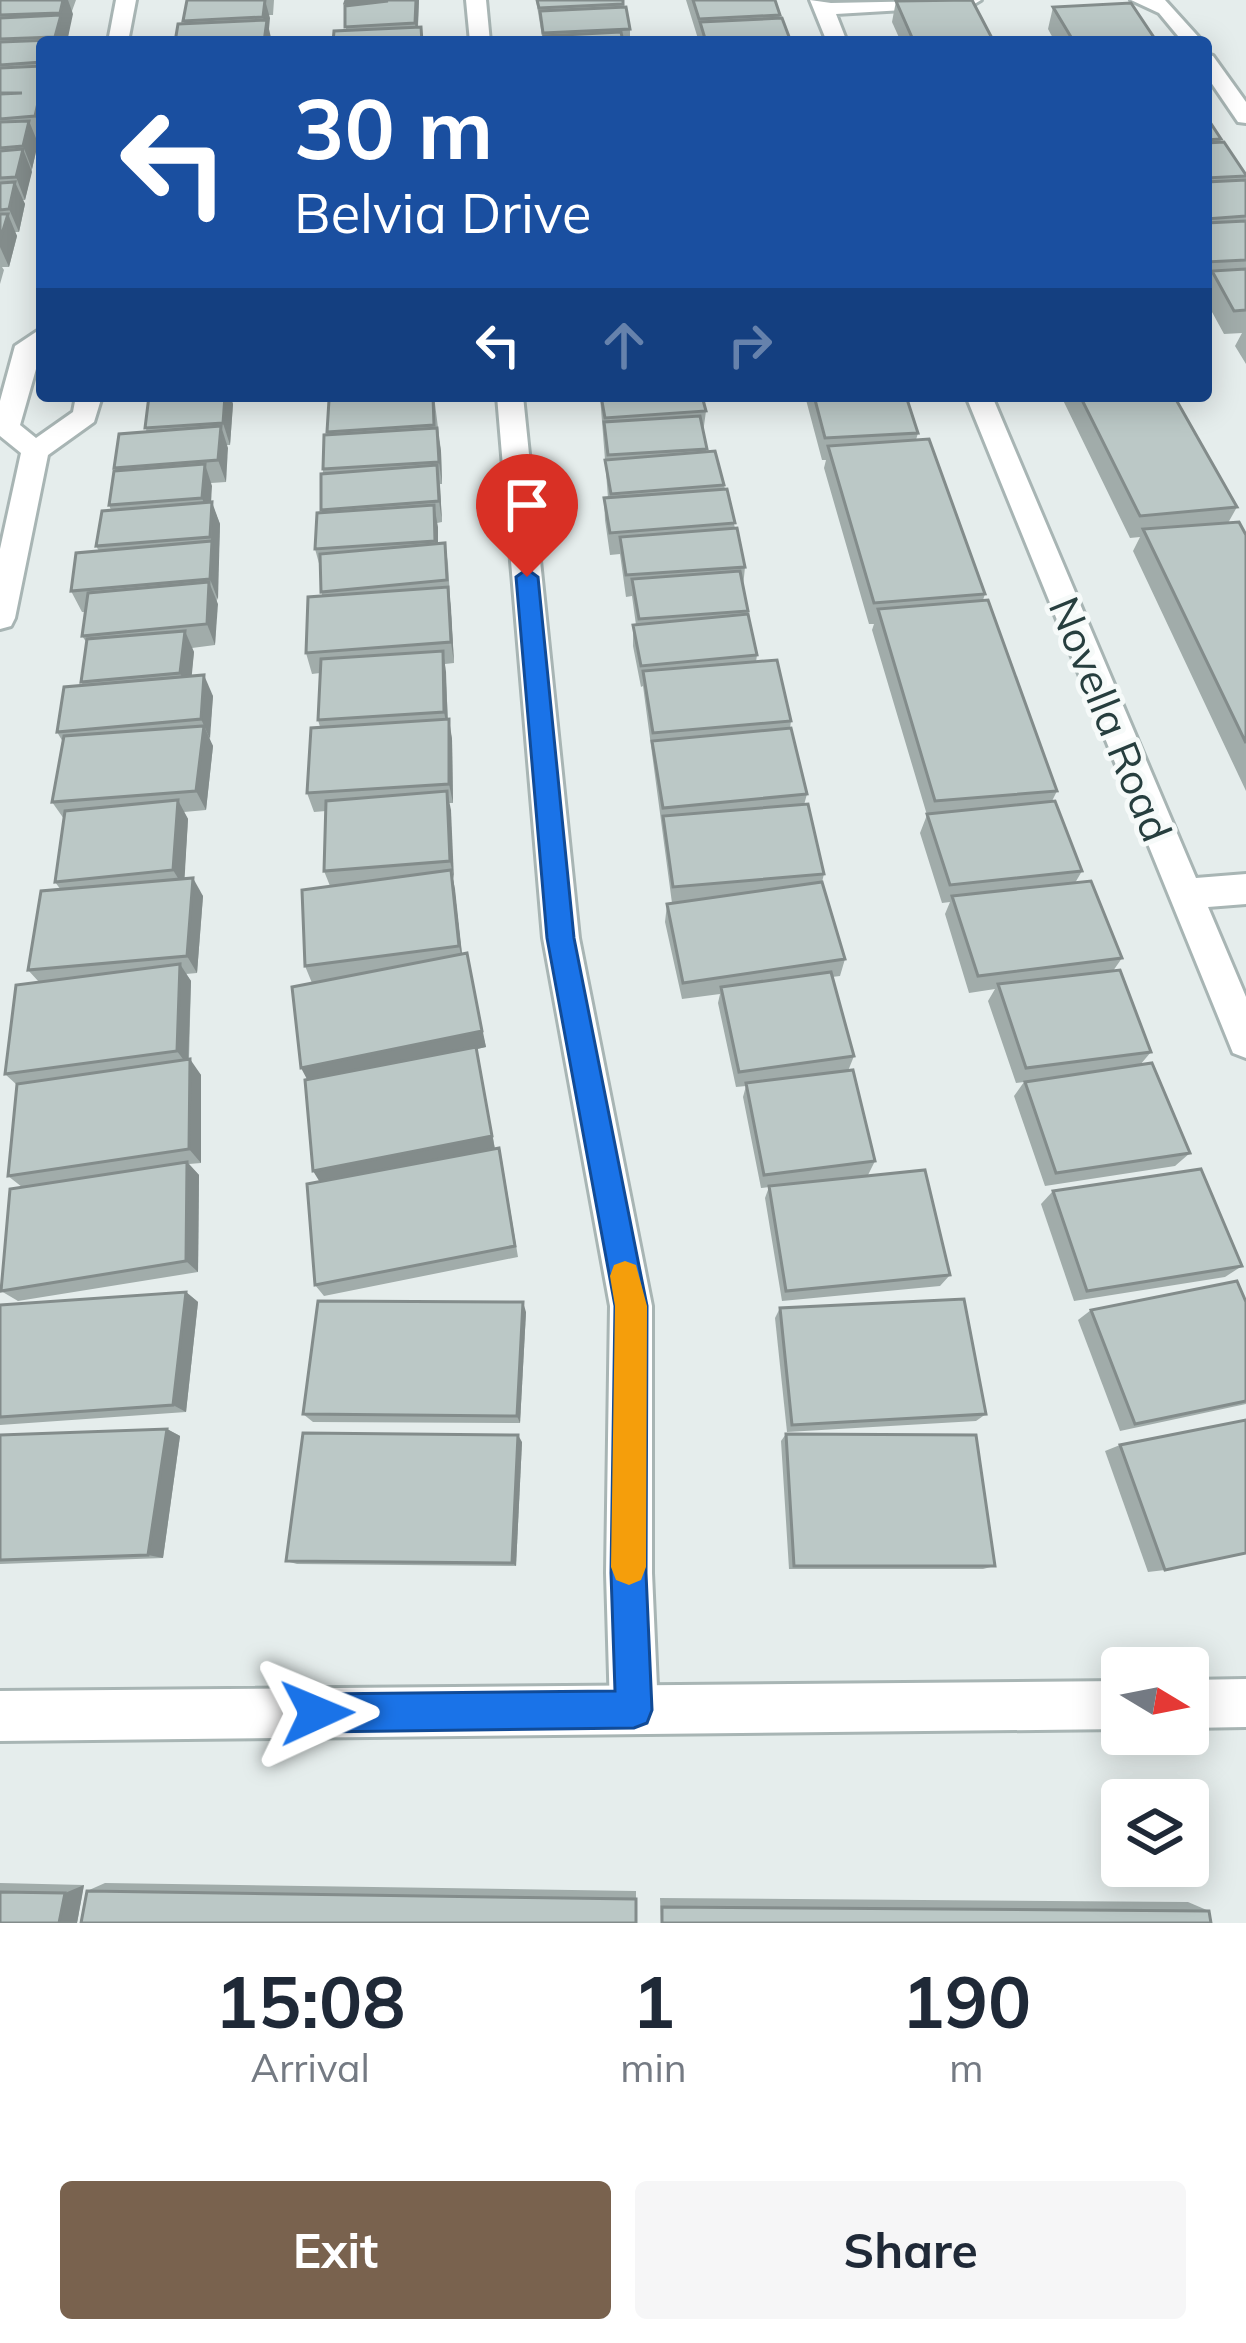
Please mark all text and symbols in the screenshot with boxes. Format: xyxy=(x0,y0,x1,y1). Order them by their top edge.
text: 30 m xyxy=(294,75,493,180)
icon: left xyxy=(96,84,252,240)
text: Belvia Drive xyxy=(294,179,591,247)
icon: left xyxy=(465,312,531,378)
icon: ahead xyxy=(591,312,657,378)
icon: right xyxy=(717,312,783,378)
pin xyxy=(476,454,578,577)
icon: arrive xyxy=(494,472,560,538)
street label: Novella Road xyxy=(1038,589,1184,849)
north arrow xyxy=(1101,1647,1209,1755)
map controls xyxy=(1101,1647,1209,1887)
position arrow xyxy=(254,1650,380,1776)
button: layers xyxy=(1101,1779,1209,1887)
text: 15:08 xyxy=(215,1956,405,2046)
text: 1 xyxy=(632,1956,675,2046)
text: 190 xyxy=(902,1956,1031,2046)
text: Arrival xyxy=(251,2043,370,2092)
text: min xyxy=(620,2043,687,2092)
text: m xyxy=(949,2043,983,2092)
button: Exit xyxy=(60,2181,611,2319)
button: Share xyxy=(635,2181,1186,2319)

